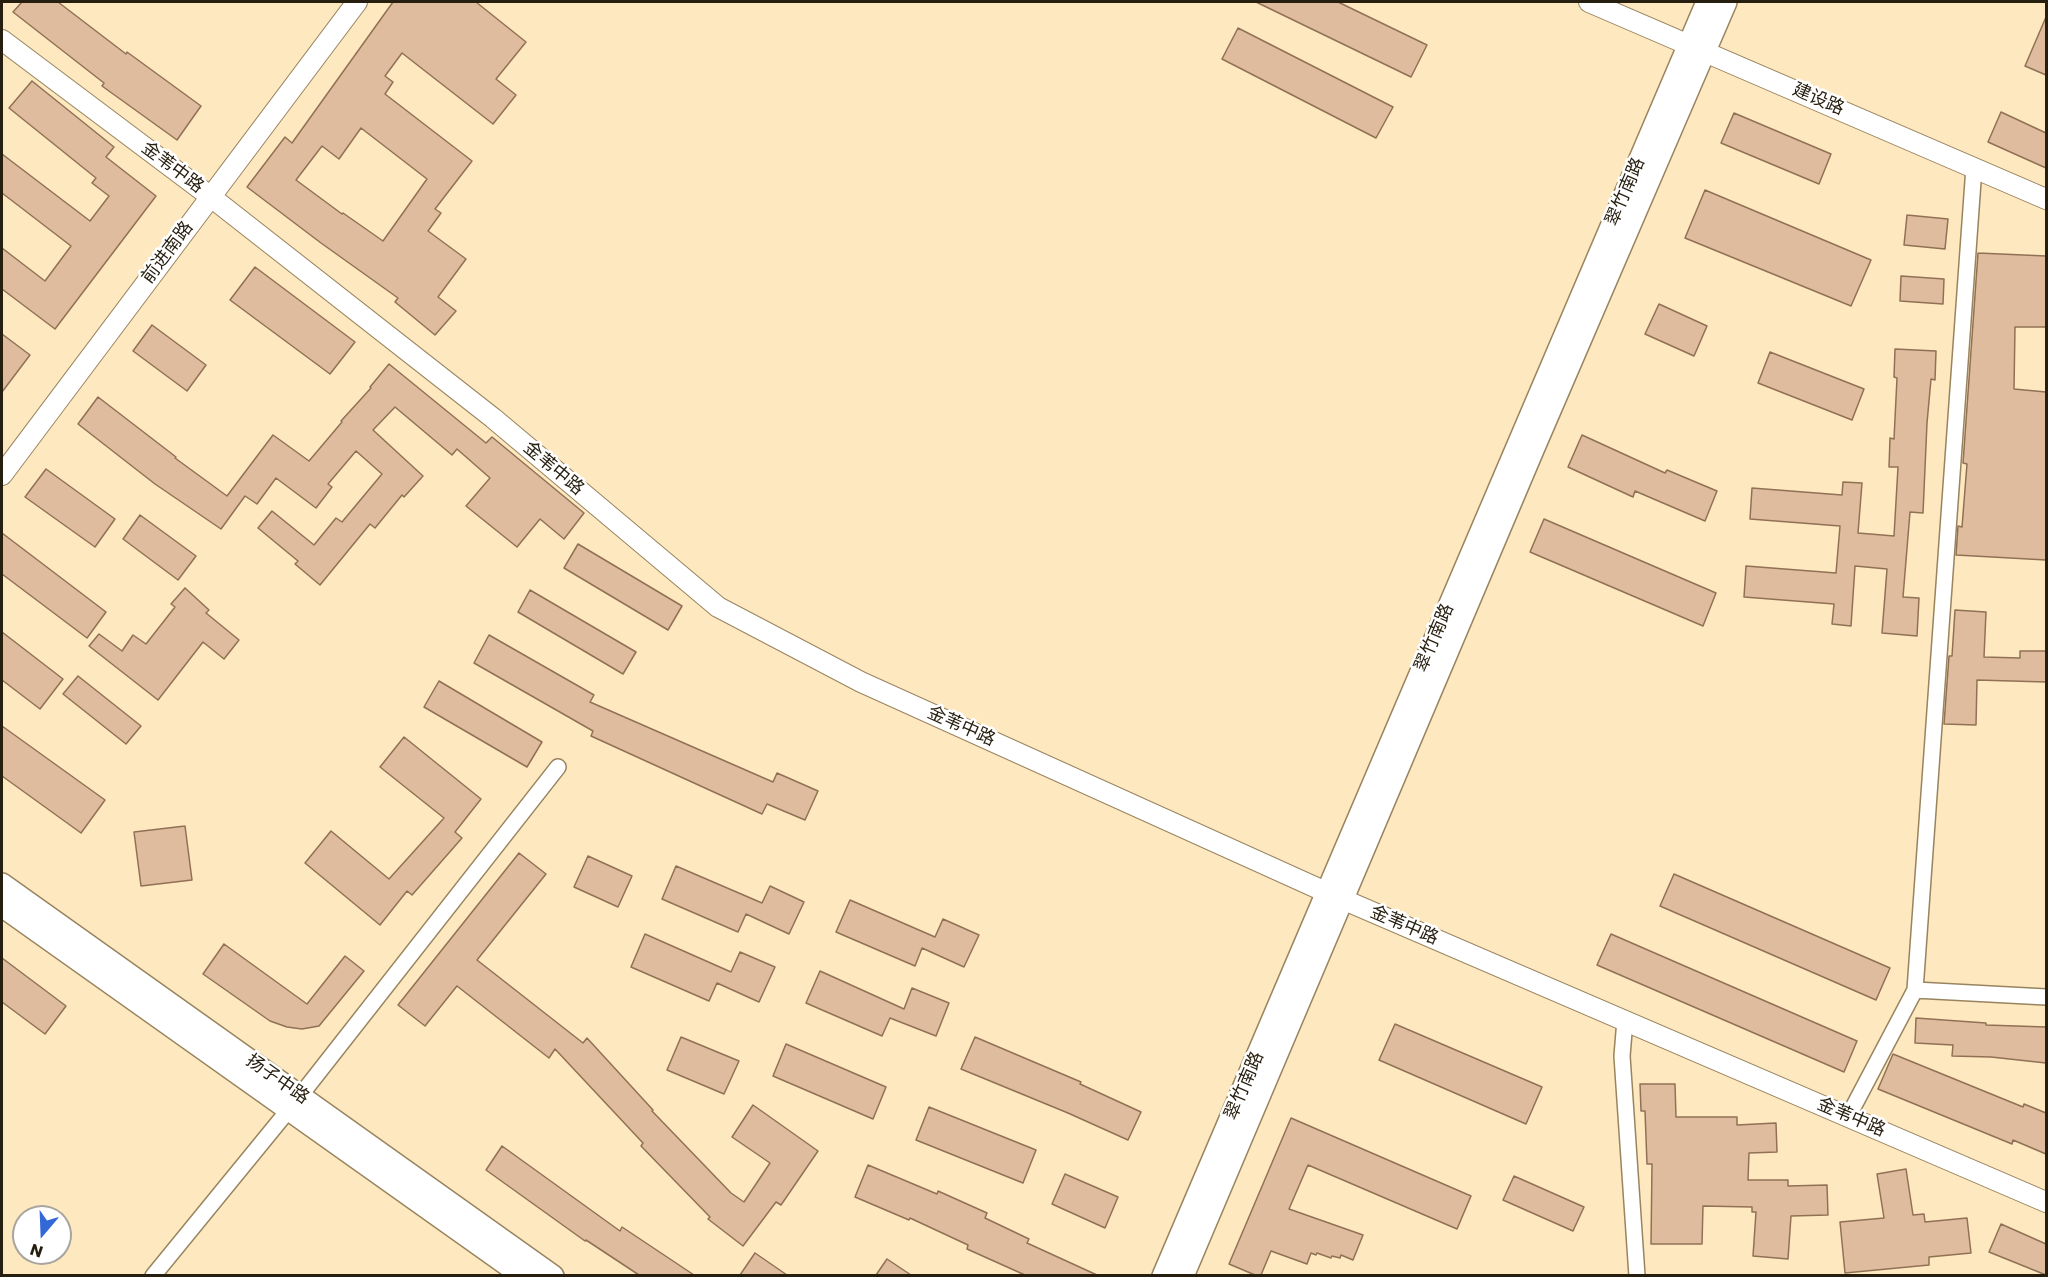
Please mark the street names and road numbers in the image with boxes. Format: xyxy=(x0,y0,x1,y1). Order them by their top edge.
street label: 建设路 xyxy=(1789,80,1847,120)
street label: 金苇中路 xyxy=(137,138,207,198)
street label: 翠竹南路 xyxy=(1602,155,1650,229)
street label: 前进南路 xyxy=(138,218,198,288)
street label: 金苇中路 xyxy=(518,438,588,500)
street label: 翠竹南路 xyxy=(1411,601,1459,675)
street label: 金苇中路 xyxy=(924,702,998,752)
street label: 金苇中路 xyxy=(1367,902,1441,950)
street label: 翠竹南路 xyxy=(1221,1049,1269,1123)
street label: 扬子中路 xyxy=(241,1051,313,1109)
street label: 金苇中路 xyxy=(1814,1094,1888,1142)

